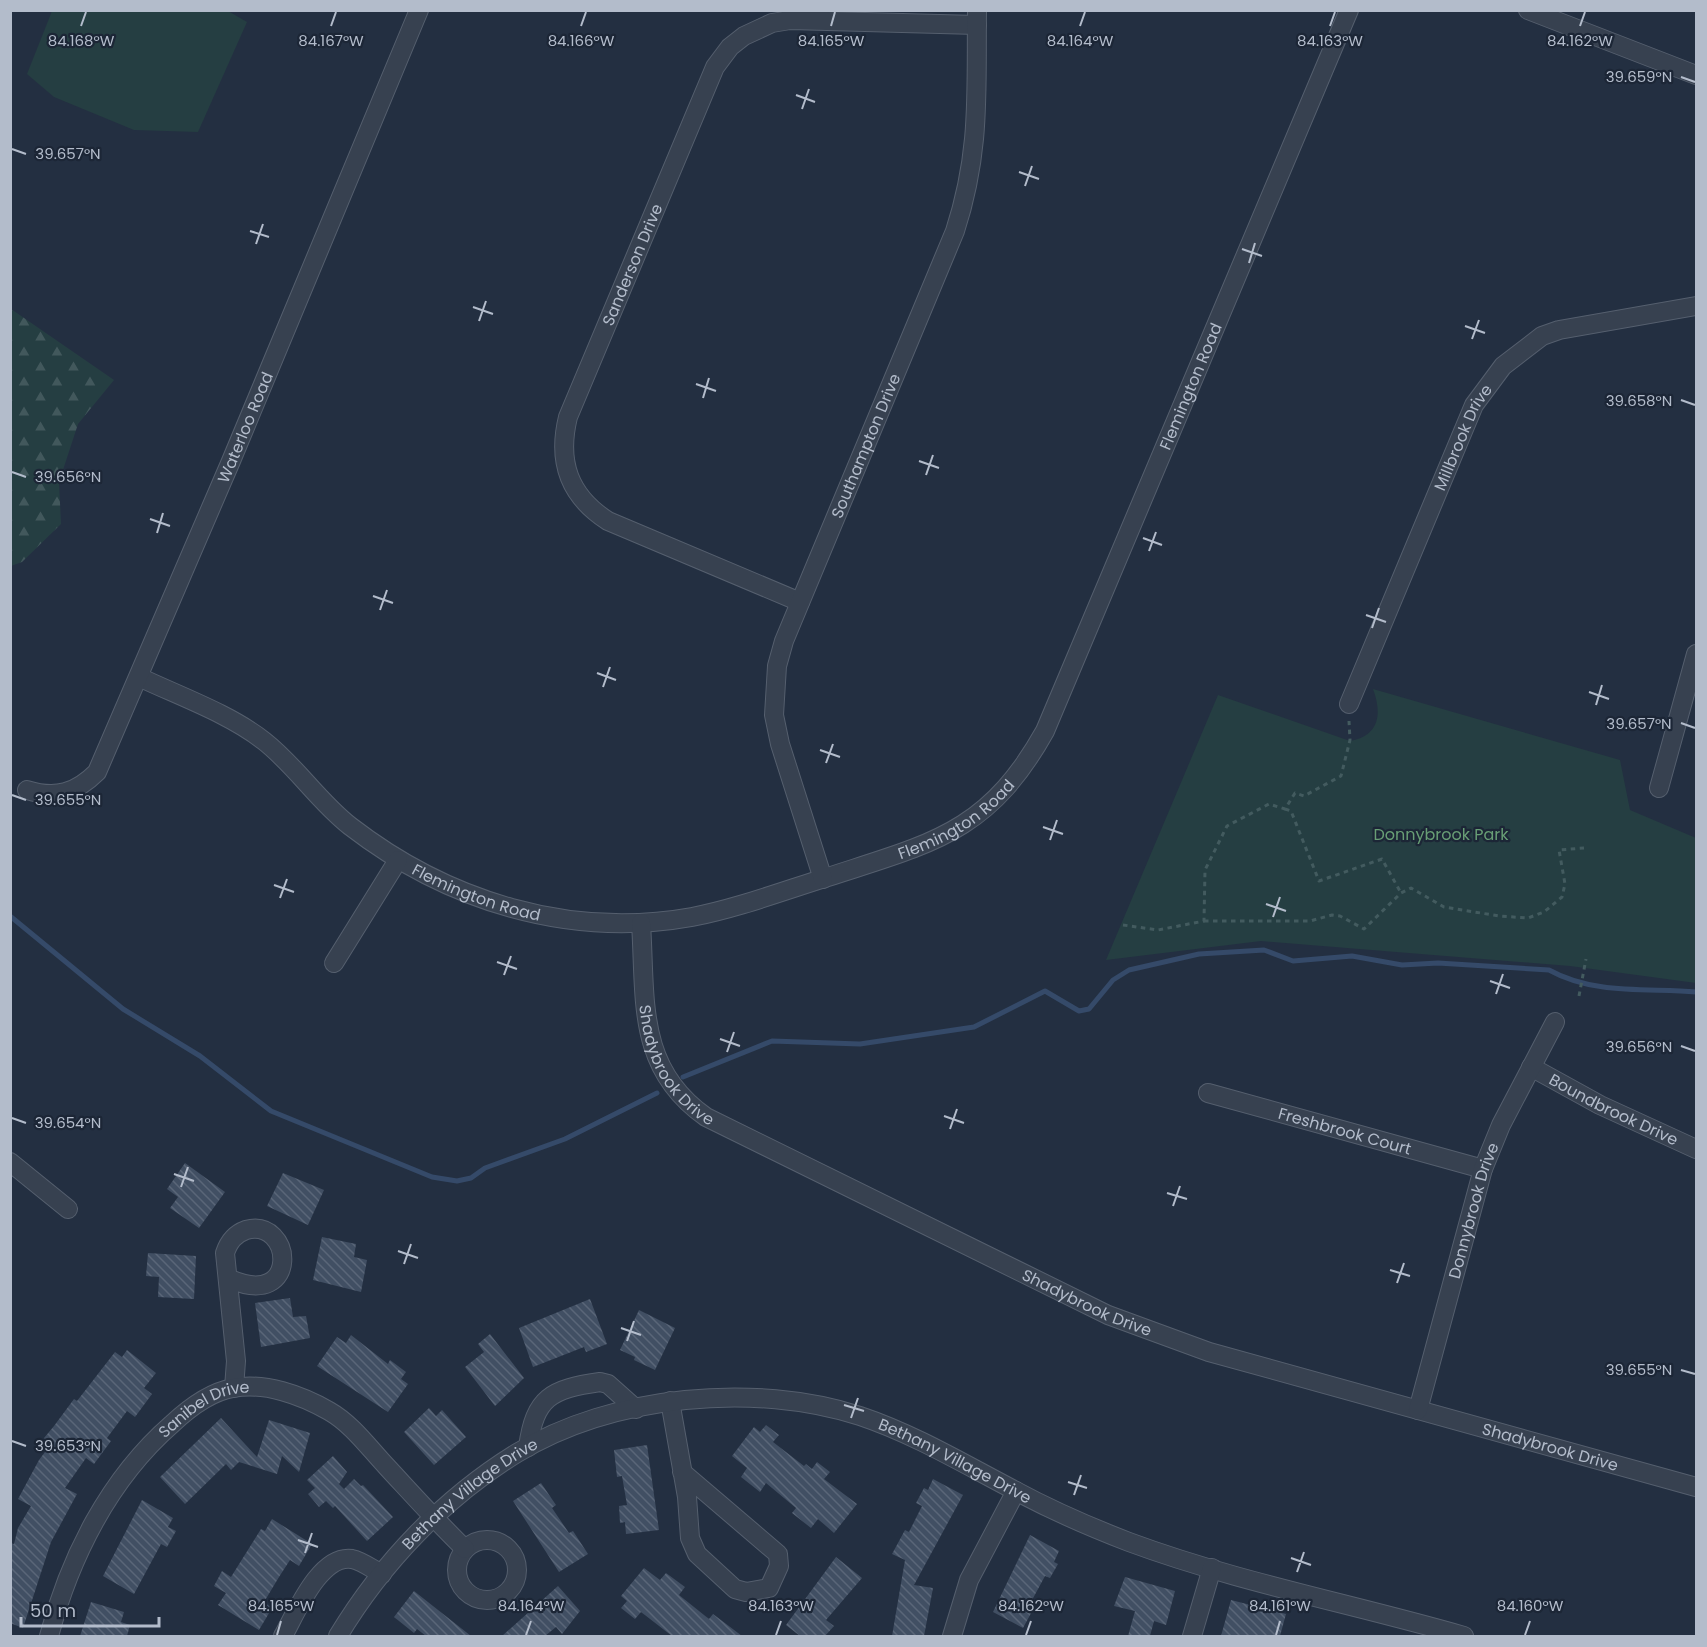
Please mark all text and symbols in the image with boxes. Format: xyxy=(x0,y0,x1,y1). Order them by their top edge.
text: 84.168°W xyxy=(48,30,115,51)
text: 84.167°W xyxy=(298,30,364,51)
text: 84.166°W xyxy=(548,30,615,51)
text: 84.165°W xyxy=(798,30,865,51)
text: 84.164°W xyxy=(1047,30,1114,51)
text: 84.163°W xyxy=(1297,30,1363,51)
text: 84.162°W xyxy=(1547,30,1613,51)
text: 39.659°N xyxy=(1606,66,1672,87)
text: 39.657°N xyxy=(35,143,101,164)
street label: Sanderson Drive xyxy=(596,200,668,329)
street label: Flemington Road xyxy=(1153,319,1227,453)
street label: Waterloo Road xyxy=(211,368,278,486)
street label: Southampton Drive xyxy=(825,370,906,522)
street label: Millbrook Drive xyxy=(1428,379,1497,494)
text: 39.658°N xyxy=(1606,390,1672,411)
text: 39.656°N xyxy=(35,466,101,487)
text: 39.657°N xyxy=(1606,713,1672,734)
street label: Flemington Road xyxy=(895,774,1020,865)
text: 39.655°N xyxy=(35,789,101,810)
park label: Donnybrook Park xyxy=(1373,823,1509,846)
street label: Flemington Road xyxy=(408,858,543,926)
street label: Shadybrook Drive xyxy=(634,1003,718,1131)
text: 39.656°N xyxy=(1606,1036,1672,1057)
street label: Boundbrook Drive xyxy=(1545,1068,1682,1151)
street label: Freshbrook Court xyxy=(1276,1101,1414,1160)
text: 39.654°N xyxy=(35,1112,101,1133)
street label: Donnybrook Drive xyxy=(1442,1139,1504,1281)
street label: Shadybrook Drive xyxy=(1018,1263,1155,1342)
text: 39.655°N xyxy=(1606,1359,1672,1380)
street label: Sanibel Drive xyxy=(153,1375,250,1443)
street label: Bethany Village Drive xyxy=(875,1412,1036,1509)
street label: Shadybrook Drive xyxy=(1480,1417,1621,1476)
street label: Bethany Village Drive xyxy=(396,1432,542,1555)
text: 39.653°N xyxy=(35,1435,101,1456)
scale bar xyxy=(21,1590,159,1628)
text: 84.165°W xyxy=(248,1595,315,1616)
text: 84.164°W xyxy=(498,1595,565,1616)
text: 84.163°W xyxy=(748,1595,814,1616)
text: 84.162°W xyxy=(998,1595,1064,1616)
text: 84.161°W xyxy=(1249,1595,1311,1616)
text: 84.160°W xyxy=(1497,1595,1564,1616)
text: 50 m xyxy=(30,1598,76,1623)

